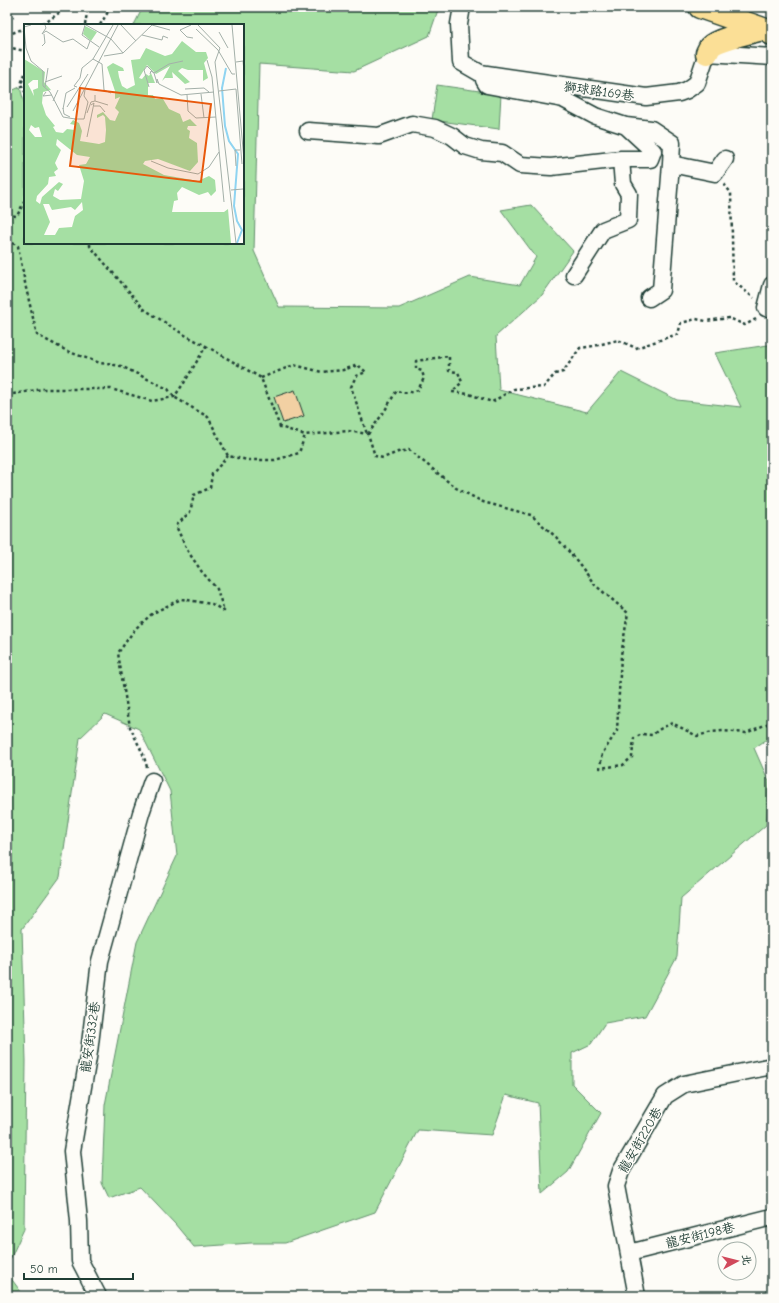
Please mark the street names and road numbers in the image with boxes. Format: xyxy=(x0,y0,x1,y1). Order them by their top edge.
street label: 獅球路169巷 xyxy=(563,79,635,103)
street label: 龍安街332巷 xyxy=(78,1000,102,1074)
street label: 龍安街220巷 xyxy=(615,1104,665,1176)
street label: 龍安街198巷 xyxy=(664,1219,736,1251)

